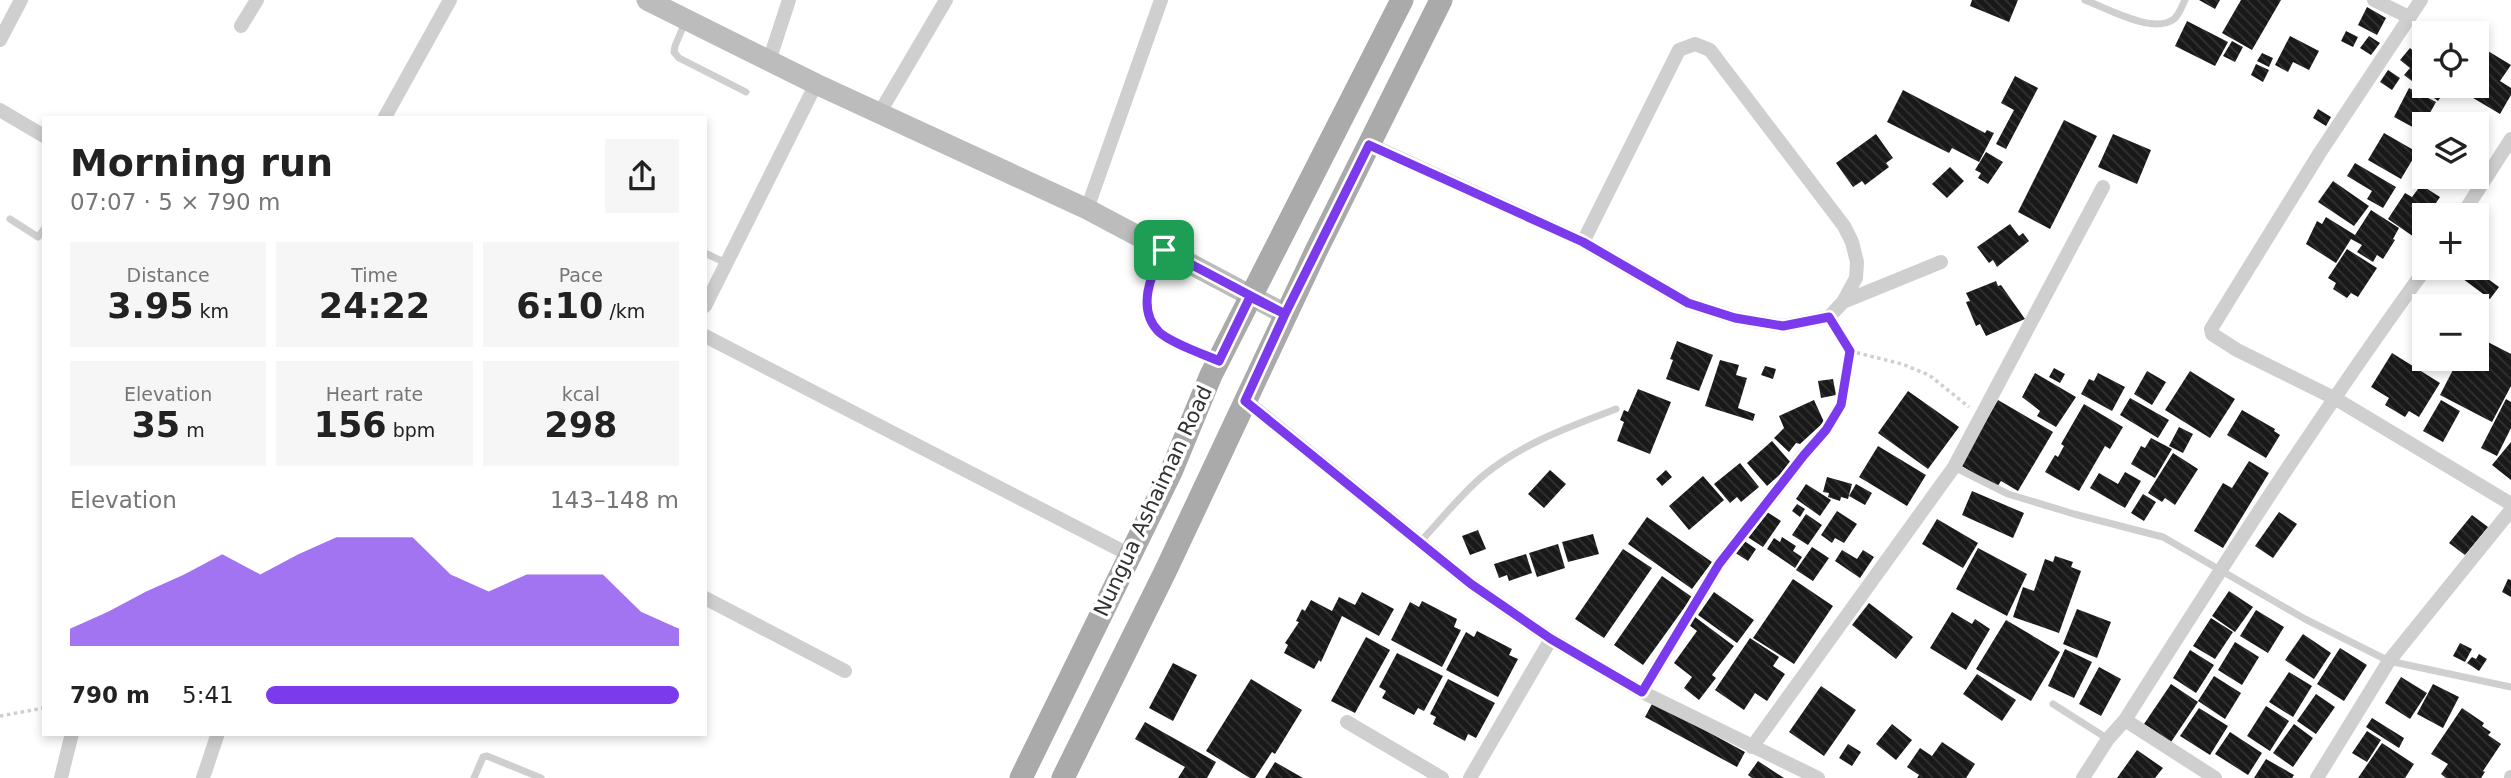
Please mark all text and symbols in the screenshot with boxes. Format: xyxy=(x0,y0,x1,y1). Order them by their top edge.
map controls xyxy=(2412,21,2489,371)
button: locate xyxy=(2412,21,2489,98)
button: layers xyxy=(2412,112,2489,189)
button: share xyxy=(605,139,679,213)
text: Morning run xyxy=(70,141,333,185)
text: 07:07 · 5 × 790 m xyxy=(70,189,280,215)
button: + xyxy=(2412,203,2489,280)
pin xyxy=(1134,220,1194,280)
icon: arrive xyxy=(1145,231,1183,269)
text: Distance xyxy=(127,264,210,286)
text: Time xyxy=(351,264,398,286)
text: Pace xyxy=(559,264,603,286)
text: 3.95 xyxy=(107,286,194,326)
text: 24:22 xyxy=(319,286,430,326)
text: 6:10 xyxy=(516,286,603,326)
button: − xyxy=(2412,294,2489,371)
text: km xyxy=(194,300,229,322)
text: /km xyxy=(603,300,645,322)
street label: Nungua Ashaiman Road xyxy=(1089,382,1217,620)
text: Elevation xyxy=(124,383,212,405)
text: Heart rate xyxy=(326,383,423,405)
text: kcal xyxy=(562,383,600,405)
text: 35 xyxy=(132,405,180,445)
text: 156 xyxy=(314,405,387,445)
text: 298 xyxy=(544,405,617,445)
text: m xyxy=(180,419,205,441)
text: bpm xyxy=(387,419,435,441)
text: Elevation xyxy=(70,487,177,513)
text: 143–148 m xyxy=(550,487,679,513)
text: 790 m xyxy=(70,682,150,708)
text: 5:41 xyxy=(182,682,234,708)

